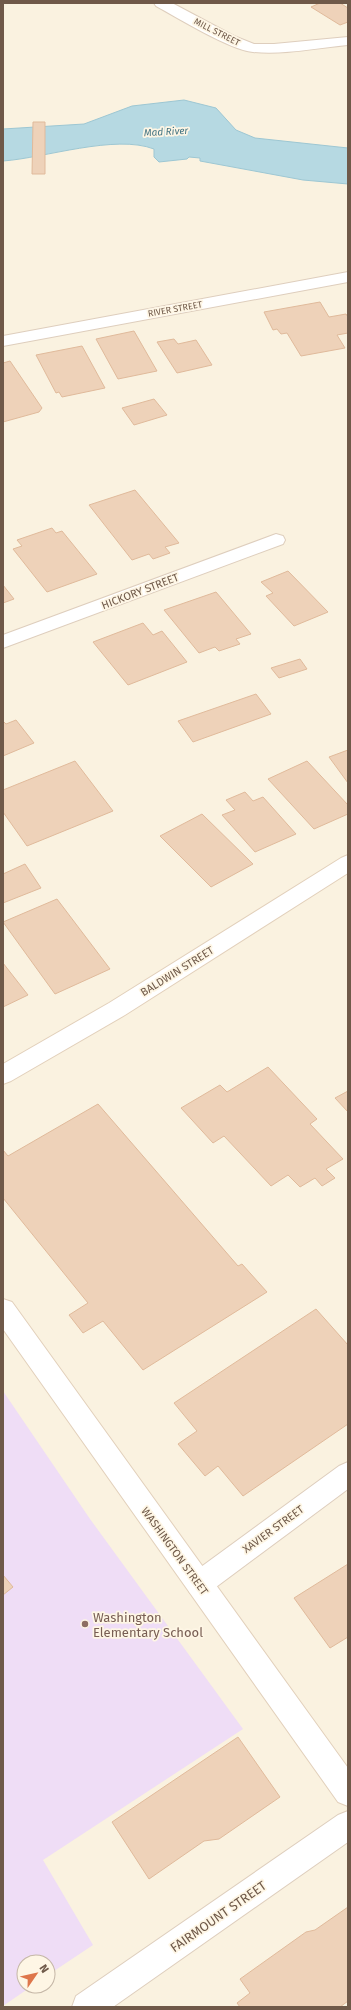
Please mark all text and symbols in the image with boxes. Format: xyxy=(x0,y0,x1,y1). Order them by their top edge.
street label: MILL STREET xyxy=(192,16,242,48)
water label: Mad River xyxy=(144,125,190,139)
street label: RIVER STREET xyxy=(147,299,203,319)
street label: HICKORY STREET xyxy=(100,571,181,612)
street label: BALDWIN STREET xyxy=(138,944,217,999)
street label: XAVIER STREET xyxy=(240,1503,307,1556)
street label: WASHINGTON STREET xyxy=(138,1505,211,1598)
place label: Washington Elementary School xyxy=(93,1610,203,1640)
marker: Washington Elementary School xyxy=(80,1619,90,1629)
street label: FAIRMOUNT STREET xyxy=(167,1878,269,1955)
north arrow xyxy=(16,1954,56,1994)
text: N xyxy=(36,1962,51,1975)

